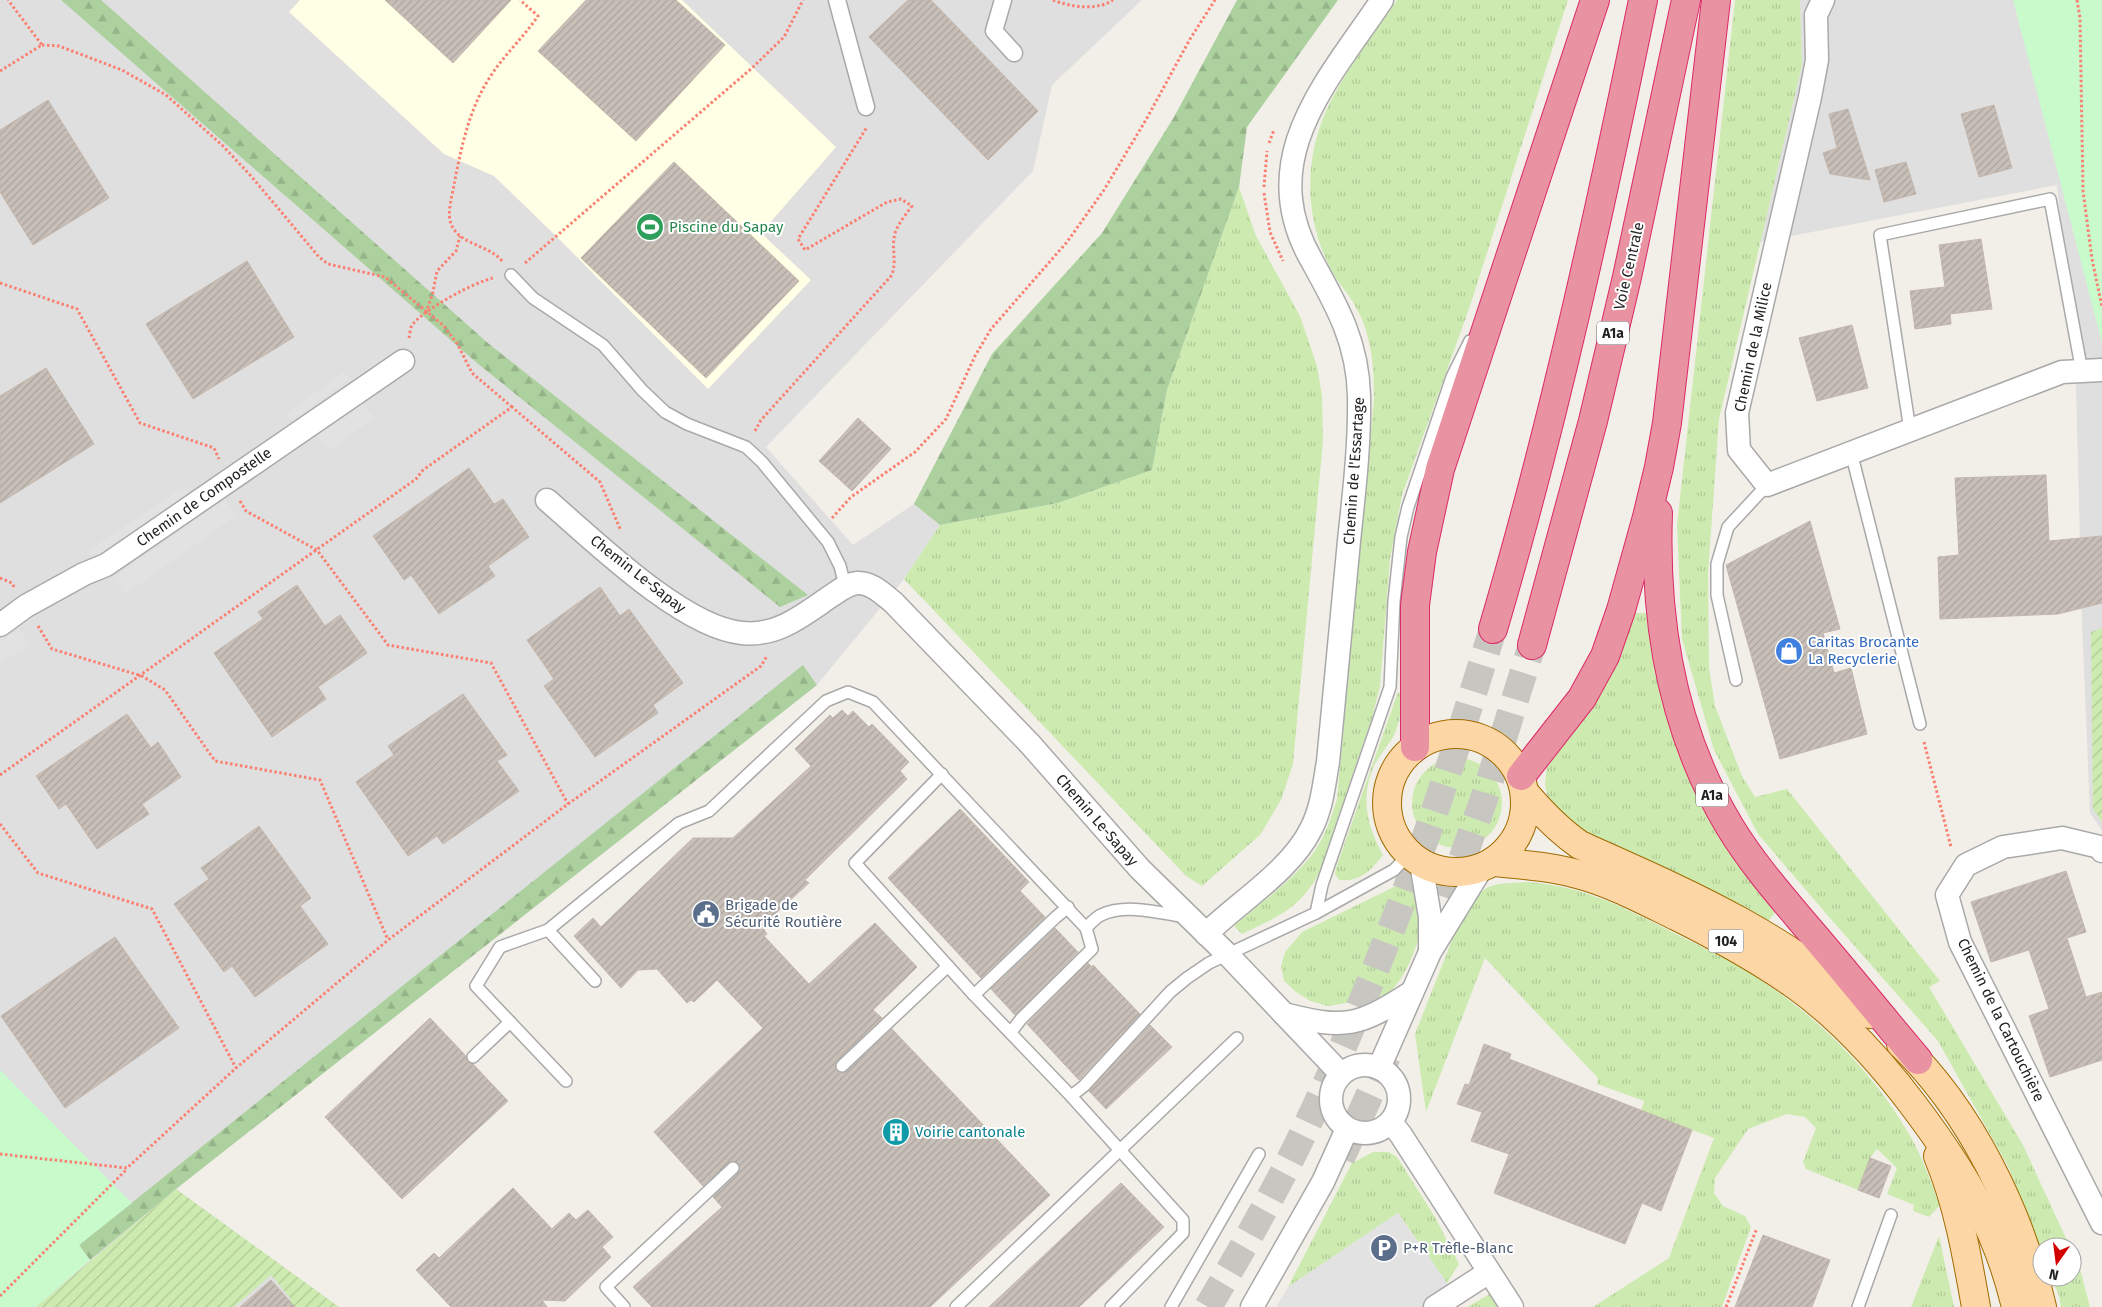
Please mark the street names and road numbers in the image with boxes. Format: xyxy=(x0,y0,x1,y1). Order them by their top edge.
street label: Voie Centrale xyxy=(1610,220,1648,312)
street label: Chemin de la Milice xyxy=(1730,280,1776,414)
road number: A1a xyxy=(1597,322,1629,344)
street label: Chemin de l'Essartage xyxy=(1340,396,1368,546)
street label: Chemin de Compostelle xyxy=(133,443,275,551)
street label: Chemin Le-Sapay xyxy=(587,531,690,617)
street label: Chemin Le-Sapay xyxy=(1052,770,1142,870)
road number: A1a xyxy=(1696,784,1728,806)
road number: 104 xyxy=(1708,929,1744,952)
street label: Chemin de la Cartouchière xyxy=(1954,935,2048,1105)

